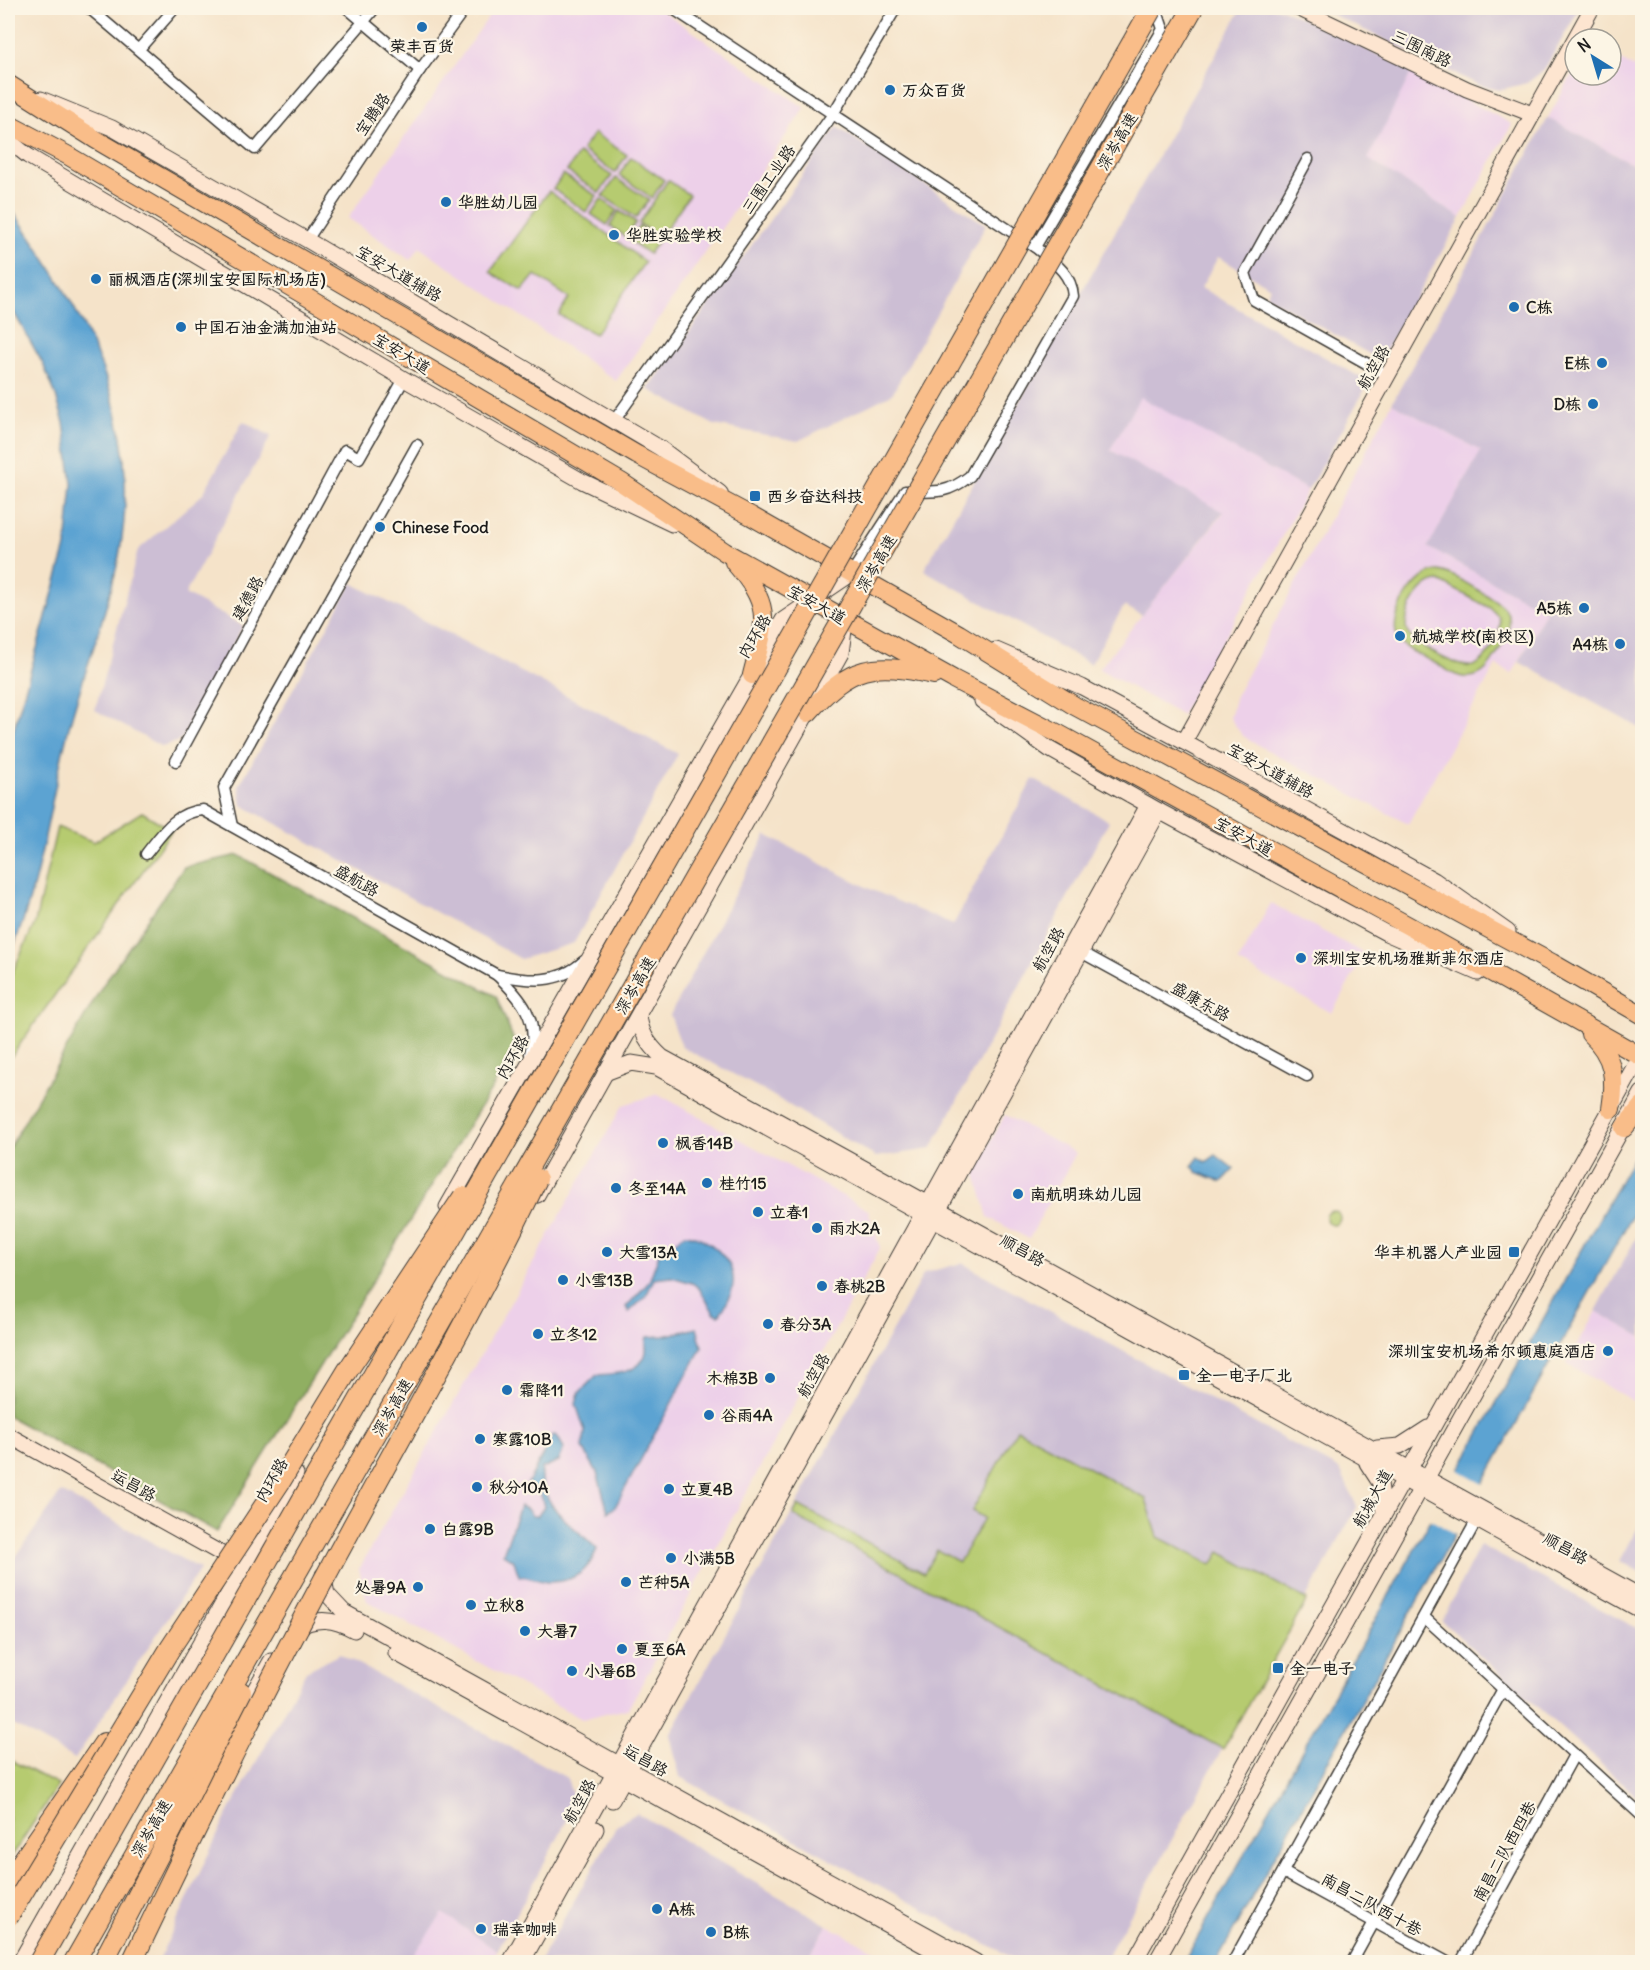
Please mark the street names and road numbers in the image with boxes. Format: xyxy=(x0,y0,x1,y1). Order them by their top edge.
street label: 三围南路 xyxy=(1389,25,1455,71)
street label: 宝腾路 xyxy=(350,89,394,139)
street label: 深岑高速 xyxy=(1092,108,1142,174)
street label: 三围工业路 xyxy=(737,140,799,218)
street label: 宝安大道辅路 xyxy=(352,240,446,306)
street label: 宝安大道 xyxy=(369,328,435,378)
street label: 航空路 xyxy=(1353,341,1393,393)
street label: 深岑高速 xyxy=(851,530,901,596)
street label: 建德路 xyxy=(227,572,267,624)
street label: 宝安大道 xyxy=(784,580,850,628)
street label: 内环路 xyxy=(733,610,775,662)
street label: 宝安大道辅路 xyxy=(1224,738,1318,802)
street label: 宝安大道 xyxy=(1211,812,1277,860)
street label: 盛航路 xyxy=(331,860,383,900)
street label: 航空路 xyxy=(1028,923,1068,975)
street label: 深岑高速 xyxy=(610,952,660,1018)
street label: 盛康东路 xyxy=(1168,977,1234,1025)
street label: 内环路 xyxy=(491,1031,533,1083)
street label: 顺昌路 xyxy=(997,1230,1049,1270)
street label: 航空路 xyxy=(793,1349,833,1401)
street label: 深岑高速 xyxy=(367,1374,417,1440)
street label: 内环路 xyxy=(250,1454,292,1506)
street label: 运昌路 xyxy=(108,1465,160,1505)
street label: 航城大道 xyxy=(1348,1465,1396,1531)
street label: 顺昌路 xyxy=(1540,1528,1592,1568)
street label: 运昌路 xyxy=(620,1740,672,1780)
street label: 航空路 xyxy=(559,1775,599,1827)
street label: 深岑高速 xyxy=(126,1795,176,1861)
street label: 南昌二队西四巷 xyxy=(1468,1797,1540,1905)
street label: 南昌二队西十巷 xyxy=(1318,1868,1426,1940)

